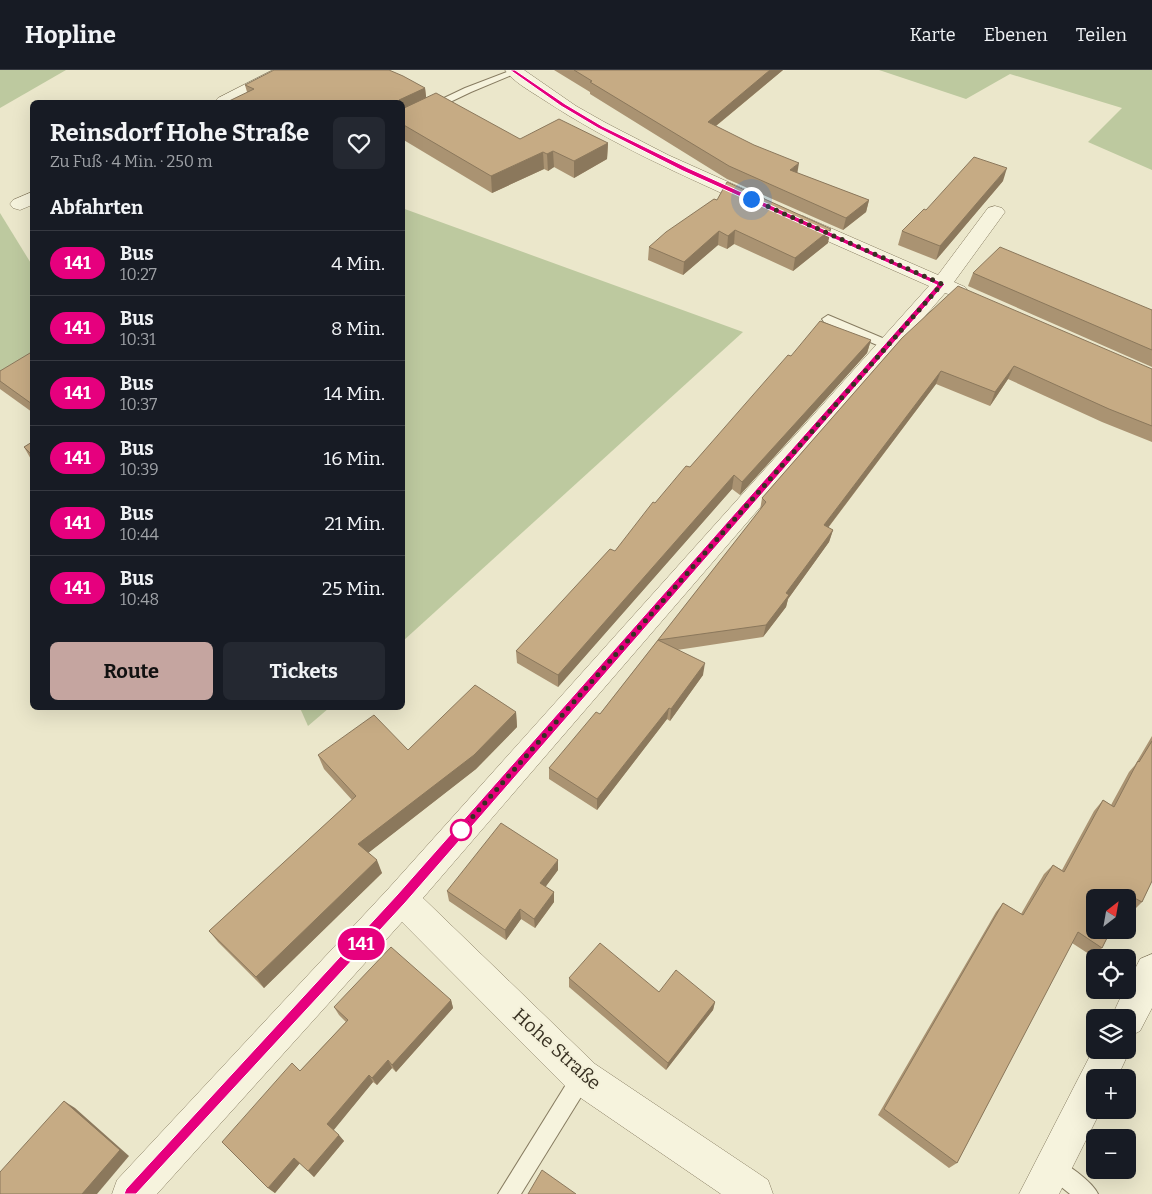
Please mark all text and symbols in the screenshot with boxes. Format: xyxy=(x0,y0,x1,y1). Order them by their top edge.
text: Hopline xyxy=(25,21,116,49)
text: Karte xyxy=(910,24,956,46)
text: Ebenen xyxy=(984,24,1048,46)
text: Teilen xyxy=(1076,24,1127,46)
button: heart xyxy=(333,117,385,169)
text: Reinsdorf Hohe Straße xyxy=(50,119,309,147)
text: Zu Fuß · 4 Min. · 250 m xyxy=(50,152,213,171)
your location xyxy=(739,187,764,212)
text: Abfahrten xyxy=(50,196,143,219)
text: Bus xyxy=(120,242,154,265)
text: 141 xyxy=(64,252,91,274)
text: 4 Min. xyxy=(331,252,385,275)
text: 10:27 xyxy=(120,265,157,284)
text: Bus xyxy=(120,307,154,330)
text: 141 xyxy=(64,317,91,339)
text: 8 Min. xyxy=(331,317,385,340)
text: 10:31 xyxy=(120,330,156,349)
text: Bus xyxy=(120,372,154,395)
text: 141 xyxy=(64,382,91,404)
text: 14 Min. xyxy=(324,382,385,405)
text: 10:37 xyxy=(120,395,157,414)
text: Bus xyxy=(120,437,154,460)
text: 141 xyxy=(64,447,91,469)
text: 16 Min. xyxy=(324,447,385,470)
text: 10:39 xyxy=(120,460,159,479)
text: Bus xyxy=(120,502,154,525)
text: 141 xyxy=(64,512,91,534)
text: 21 Min. xyxy=(324,512,385,535)
text: 10:44 xyxy=(120,525,159,544)
text: Bus xyxy=(120,567,154,590)
text: 141 xyxy=(64,577,91,599)
text: 25 Min. xyxy=(322,577,385,600)
text: 10:48 xyxy=(120,590,159,609)
button: Route xyxy=(50,642,213,700)
button: Tickets xyxy=(223,642,385,700)
unlabelled marker xyxy=(450,819,472,841)
north arrow xyxy=(1086,889,1136,939)
map controls xyxy=(1086,889,1136,1179)
line badge: 141 xyxy=(332,928,390,960)
text: 141 xyxy=(348,933,374,955)
button: locate xyxy=(1086,949,1136,999)
street label: Hohe Straße xyxy=(508,1003,606,1095)
button: layers xyxy=(1086,1009,1136,1059)
button: + xyxy=(1086,1069,1136,1119)
button: − xyxy=(1086,1129,1136,1179)

